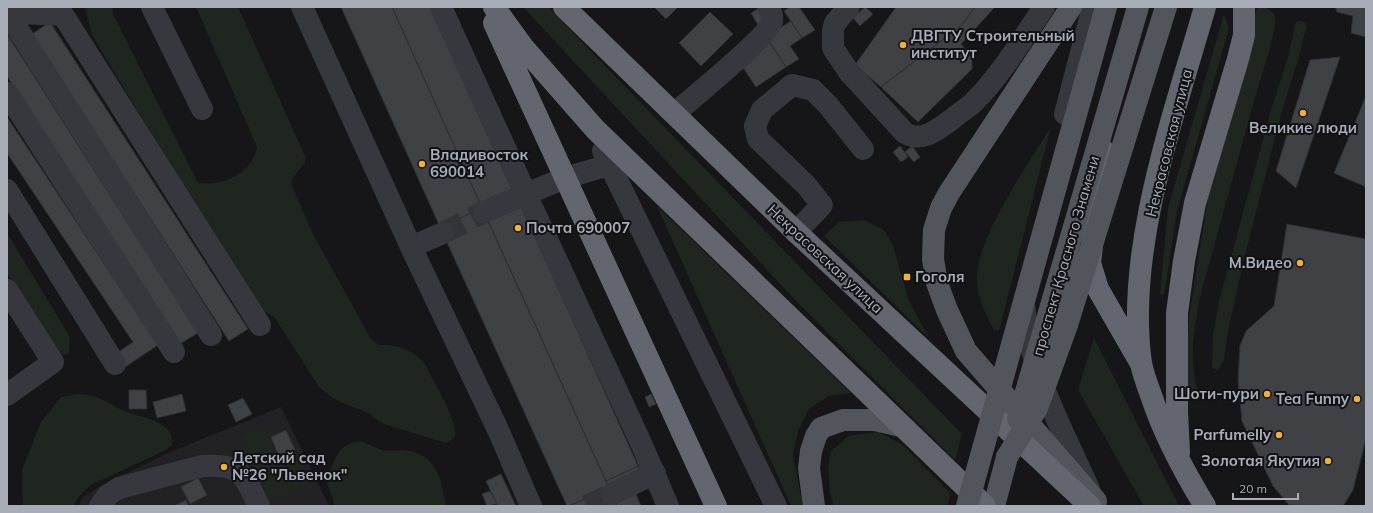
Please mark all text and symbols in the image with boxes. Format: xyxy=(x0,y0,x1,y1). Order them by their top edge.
place label: ДВГТУ Строительный институт xyxy=(911,26,1075,62)
marker: ДВГТУ Строительный институт xyxy=(898,40,908,50)
street label: Некрасовская улица xyxy=(1141,67,1196,219)
marker: Великие люди xyxy=(1298,108,1308,118)
place label: Великие люди xyxy=(1249,118,1357,137)
place label: Владивосток 690014 xyxy=(430,145,529,181)
street label: проспект Красного Знамени xyxy=(1028,154,1103,358)
marker: Владивосток 690014 xyxy=(417,159,427,169)
street label: Некрасовская улица xyxy=(763,200,887,317)
place label: Почта 690007 xyxy=(526,218,630,237)
marker: Почта 690007 xyxy=(513,223,523,233)
place label: М.Видео xyxy=(1229,253,1292,272)
marker: М.Видео xyxy=(1295,258,1305,268)
place label: Гоголя xyxy=(915,267,965,286)
marker: Гоголя xyxy=(902,272,912,282)
place label: Шоти-пури xyxy=(1174,384,1259,403)
marker: Шоти-пури xyxy=(1262,389,1272,399)
place label: Tea Funny xyxy=(1276,389,1350,408)
marker: Tea Funny xyxy=(1352,394,1362,404)
place label: Parfumelly xyxy=(1194,425,1272,444)
marker: Parfumelly xyxy=(1274,430,1284,440)
place label: Детский сад №26 "Львенок" xyxy=(232,448,348,484)
place label: Золотая Якутия xyxy=(1201,451,1320,470)
marker: Золотая Якутия xyxy=(1323,456,1333,466)
marker: Детский сад №26 "Львенок" xyxy=(219,462,229,472)
scale bar xyxy=(1233,475,1298,501)
text: 20 m xyxy=(1239,481,1267,496)

